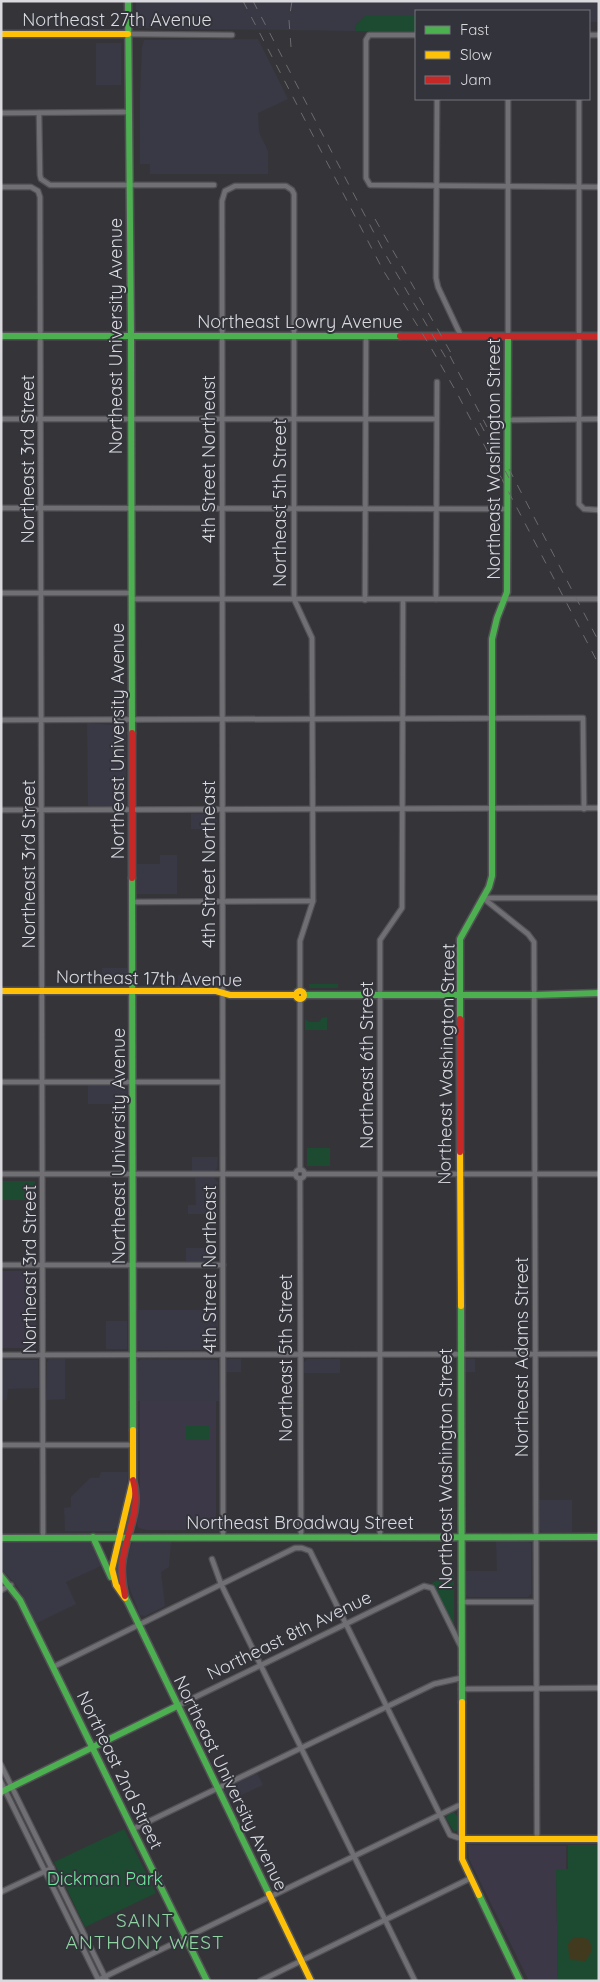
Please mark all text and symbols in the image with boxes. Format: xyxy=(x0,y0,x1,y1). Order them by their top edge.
street label: Northeast 27th Avenue xyxy=(22,8,212,31)
legend xyxy=(415,10,590,100)
text: Fast xyxy=(460,20,489,39)
text: Slow xyxy=(460,45,492,64)
text: Jam xyxy=(460,70,491,89)
street label: Northeast University Avenue xyxy=(104,218,127,454)
street label: Northeast Lowry Avenue xyxy=(197,310,403,333)
street label: Northeast Washington Street xyxy=(482,338,505,580)
street label: Northeast 3rd Street xyxy=(16,375,39,543)
street label: 4th Street Northeast xyxy=(197,375,220,543)
street label: Northeast 5th Street xyxy=(268,419,291,587)
street label: Northeast University Avenue xyxy=(106,623,129,859)
street label: Northeast 3rd Street xyxy=(17,780,40,948)
street label: 4th Street Northeast xyxy=(197,780,220,948)
street label: Northeast Washington Street xyxy=(432,943,460,1185)
street label: Northeast 17th Avenue xyxy=(56,965,242,991)
street label: Northeast 6th Street xyxy=(355,981,378,1149)
street label: Northeast University Avenue xyxy=(107,1028,130,1264)
street label: Northeast 3rd Street xyxy=(18,1185,41,1353)
street label: 4th Street Northeast xyxy=(198,1185,221,1353)
street label: Northeast Adams Street xyxy=(510,1257,533,1457)
street label: Northeast 5th Street xyxy=(274,1274,297,1442)
street label: Northeast Washington Street xyxy=(434,1348,457,1590)
street label: Northeast Broadway Street xyxy=(186,1511,414,1534)
street label: Northeast 8th Avenue xyxy=(203,1585,375,1685)
street label: Northeast University Avenue xyxy=(169,1672,293,1894)
street label: Northeast 2nd Street xyxy=(72,1687,168,1853)
park label: Dickman Park xyxy=(47,1867,163,1890)
district label: SAINT ANTHONY WEST xyxy=(66,1908,224,1954)

